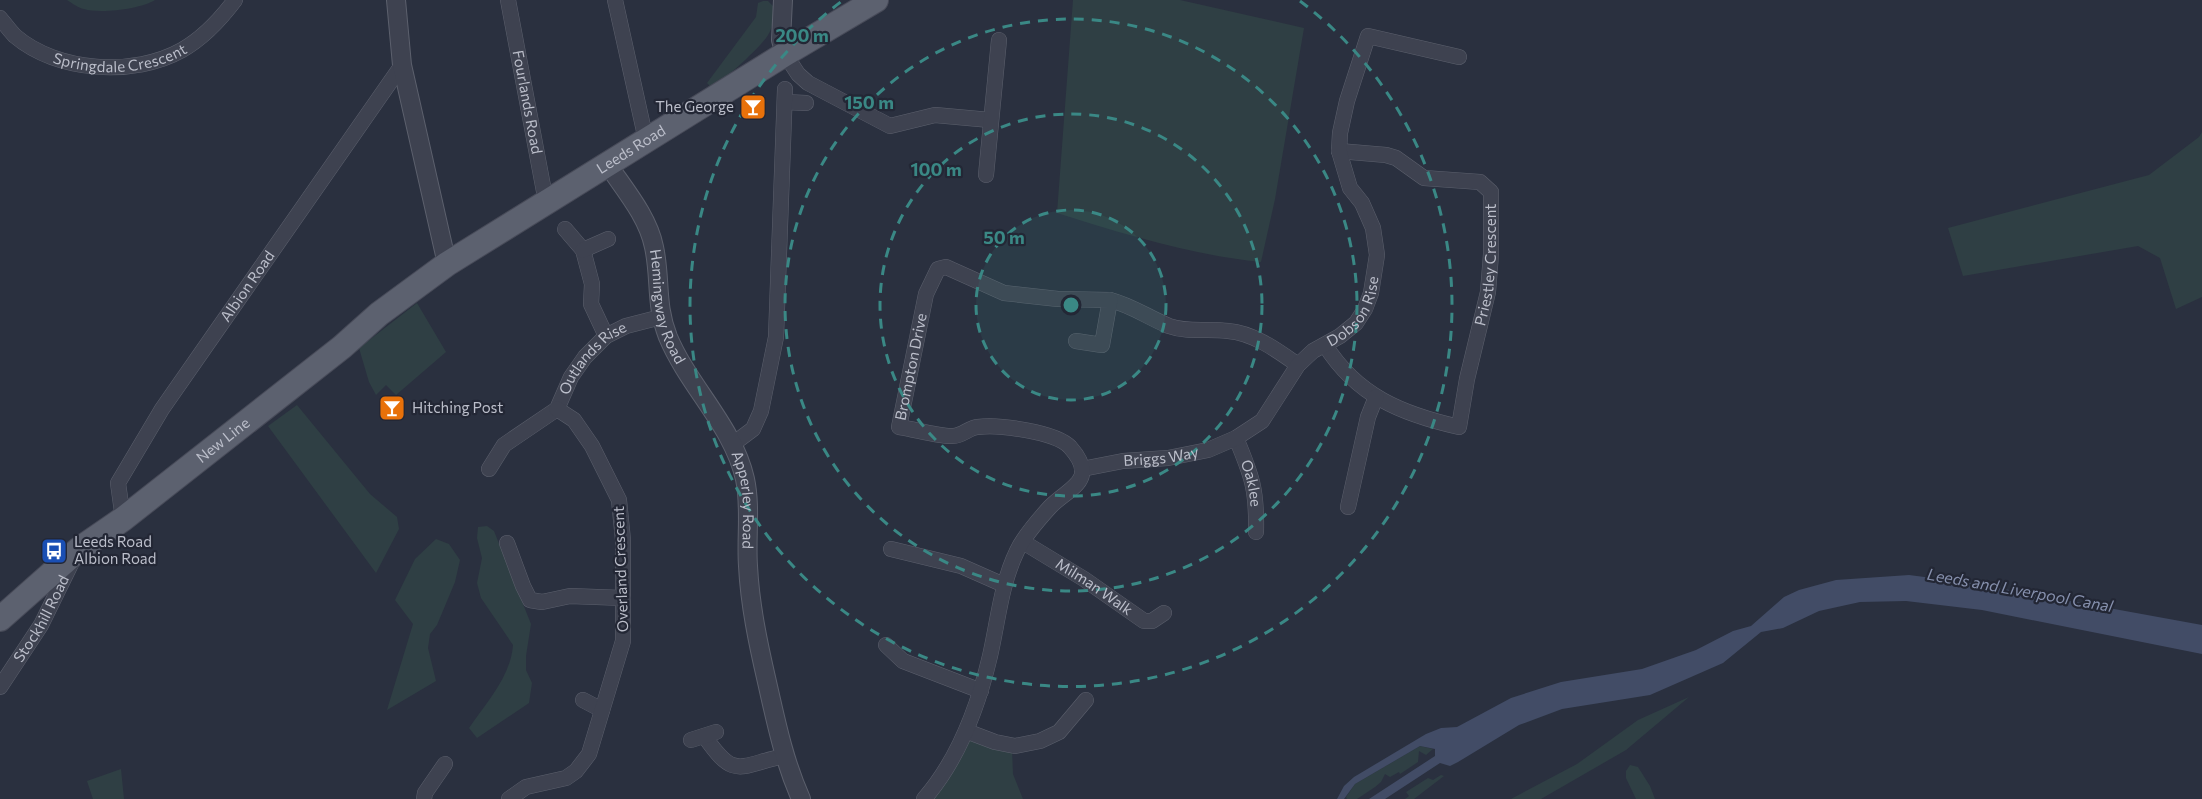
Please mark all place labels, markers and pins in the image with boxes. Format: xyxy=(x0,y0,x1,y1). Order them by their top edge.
bar icon: The George xyxy=(738,92,768,122)
place label: The George xyxy=(655,97,734,115)
centre of rings xyxy=(1061,295,1081,315)
bar icon: Hitching Post xyxy=(377,393,407,423)
place label: Hitching Post xyxy=(412,398,504,416)
place label: Leeds Road Albion Road xyxy=(74,532,156,567)
bus stop icon: Leeds Road Albion Road xyxy=(39,536,69,566)

